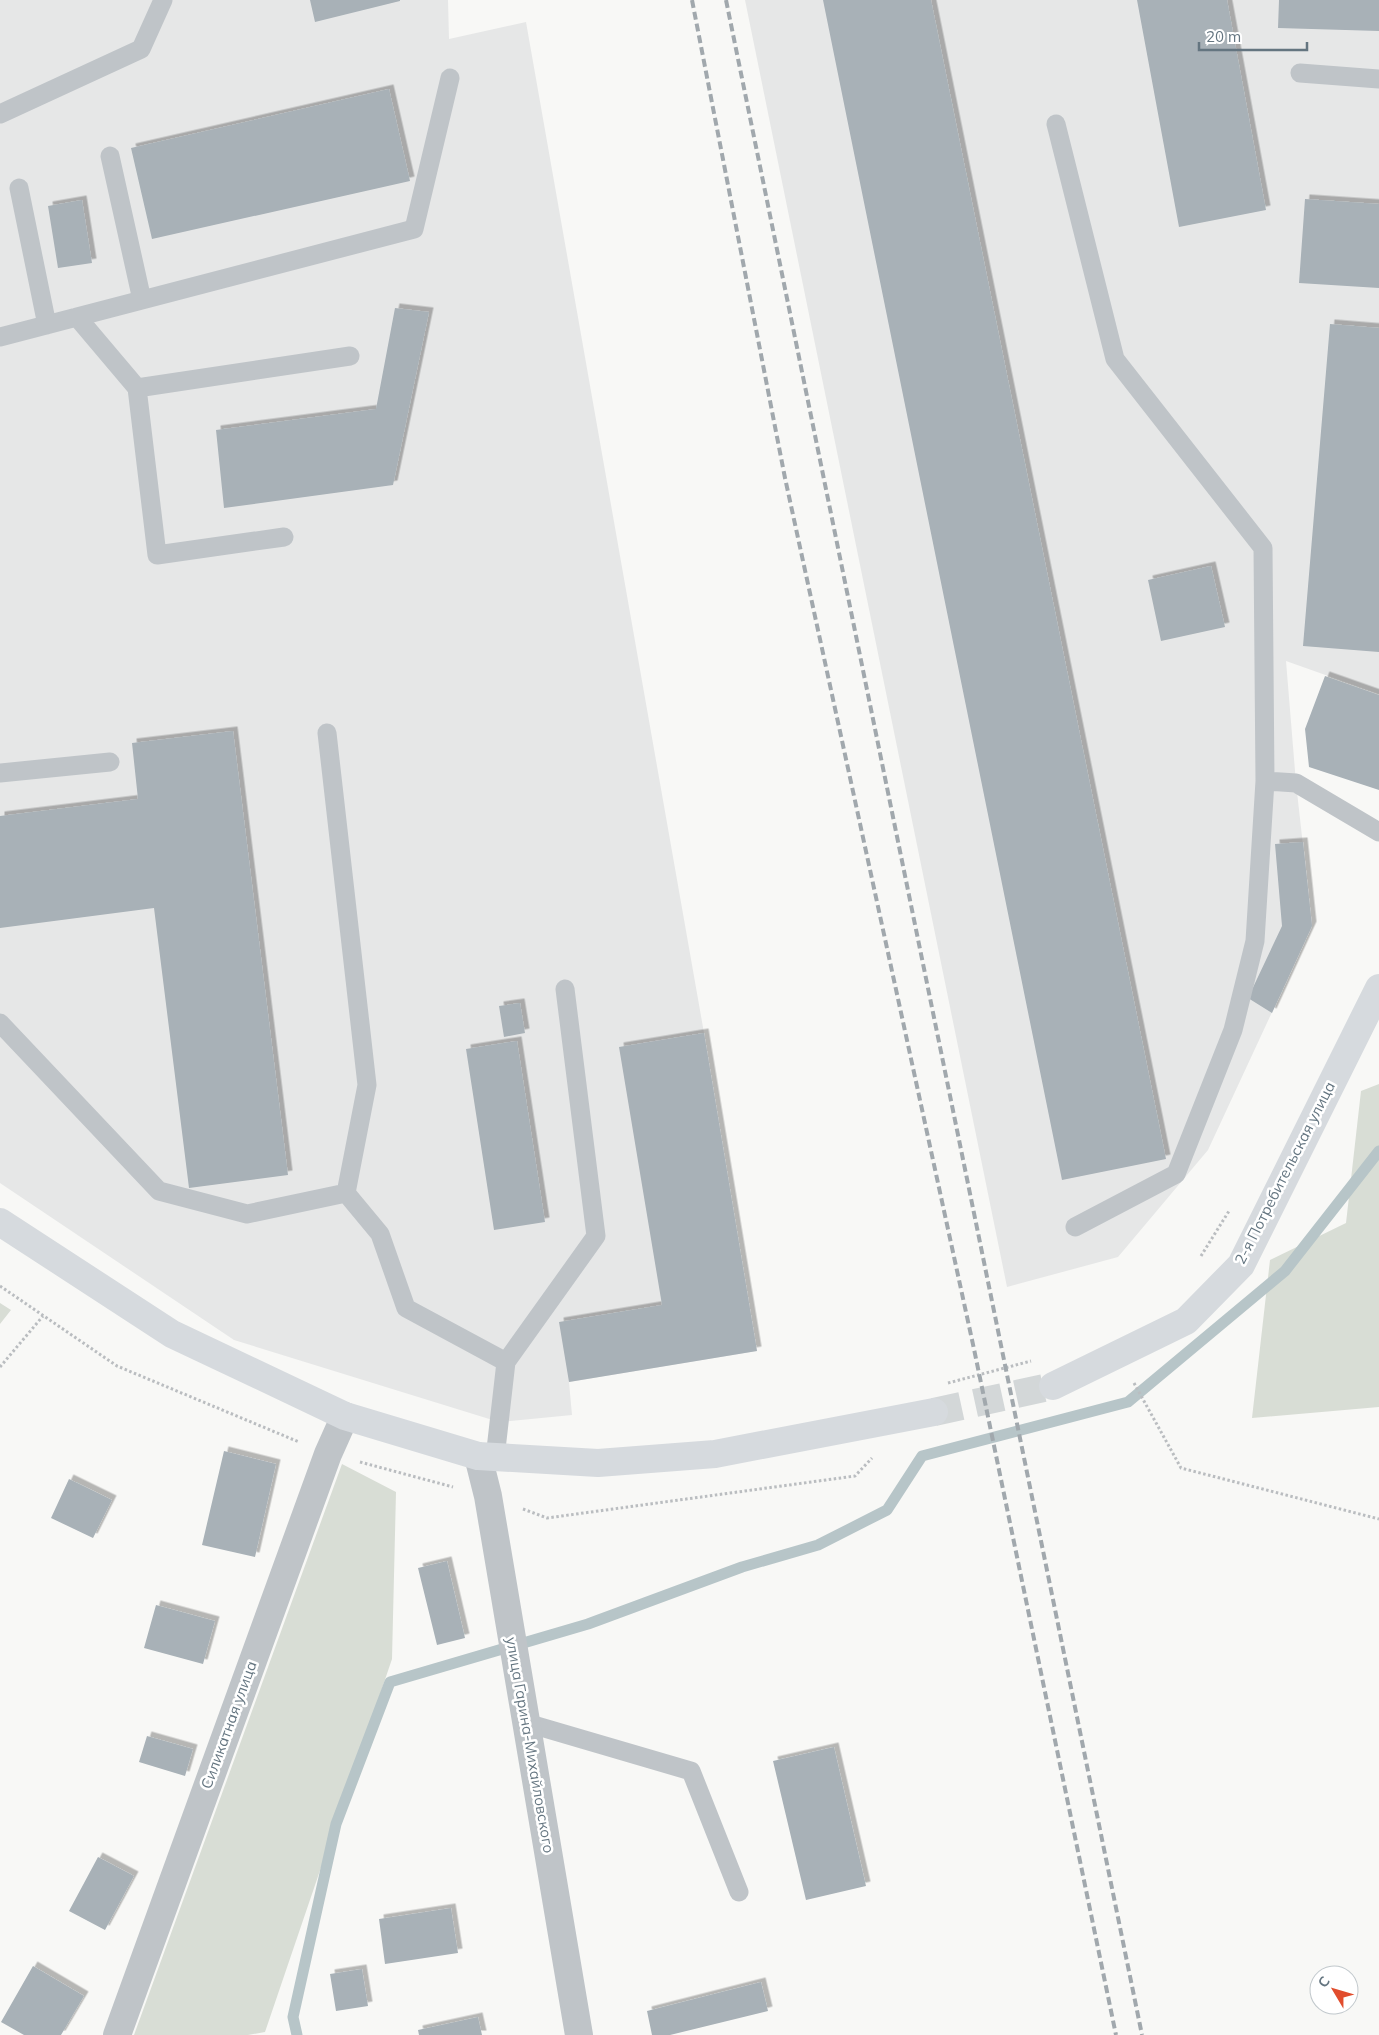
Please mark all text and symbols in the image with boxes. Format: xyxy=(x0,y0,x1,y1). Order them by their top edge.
scale bar xyxy=(1199,20,1306,52)
text: 20 m xyxy=(1206,27,1241,46)
street label: 2-я Потребительская улица xyxy=(1230,1078,1339,1267)
street label: улица Гарина-Михайловского xyxy=(502,1635,559,1855)
street label: Силикатная улица xyxy=(197,1658,261,1791)
north arrow xyxy=(1309,1965,1359,2015)
text: С xyxy=(1314,1973,1334,1991)

